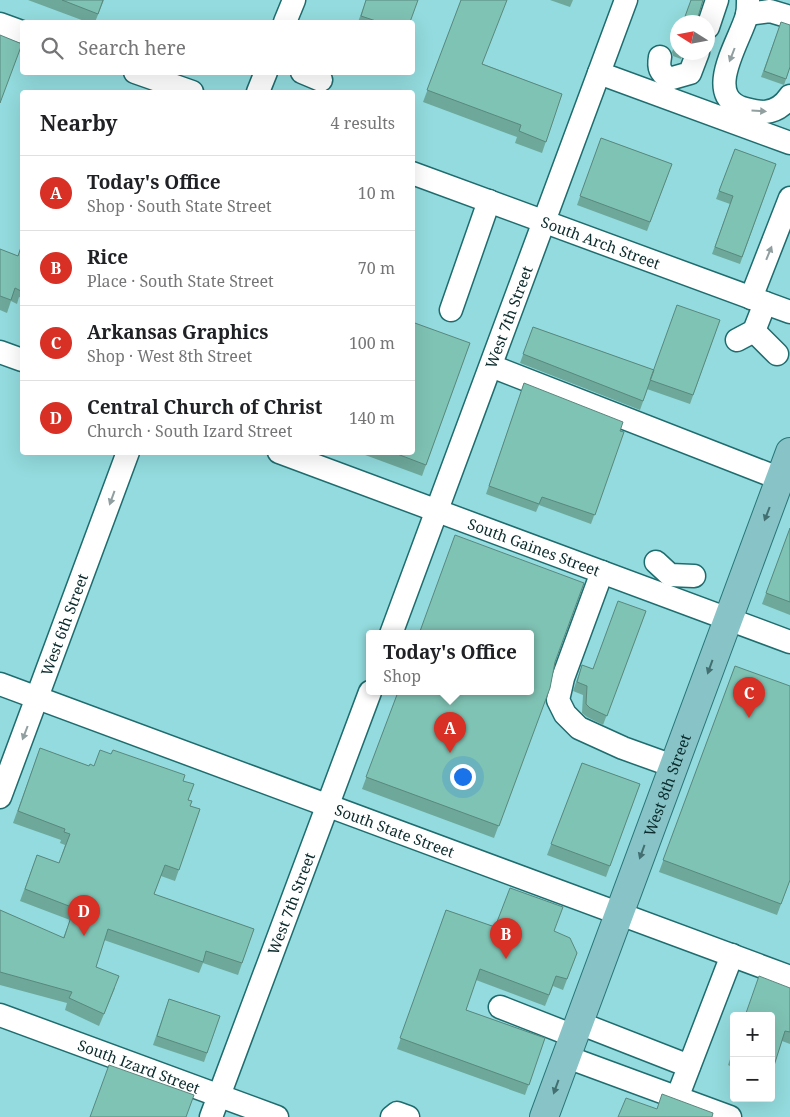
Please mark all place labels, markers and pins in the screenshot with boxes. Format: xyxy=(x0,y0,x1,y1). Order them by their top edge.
pin: C xyxy=(733,677,765,718)
pin: A xyxy=(434,712,466,753)
pin: D xyxy=(68,895,100,936)
pin: B xyxy=(490,918,522,959)

